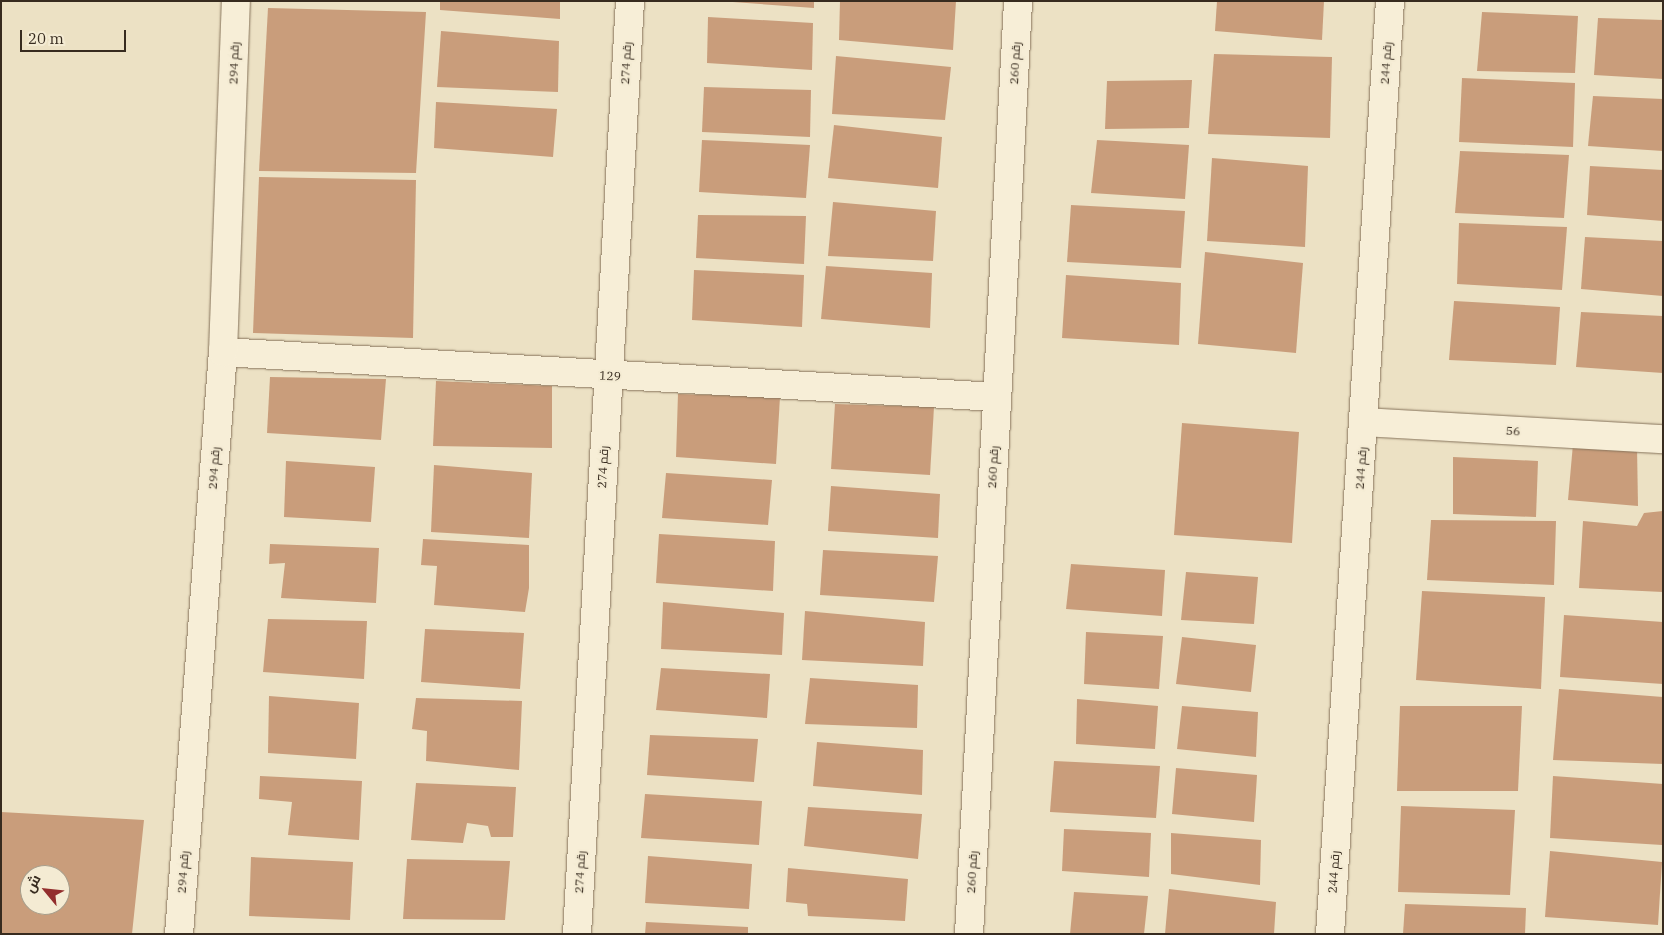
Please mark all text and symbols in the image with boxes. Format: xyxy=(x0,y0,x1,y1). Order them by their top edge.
scale bar xyxy=(22,20,129,52)
text: 20 m xyxy=(28,29,64,48)
street label: رقم 294 xyxy=(226,41,242,85)
street label: رقم 274 xyxy=(618,41,634,85)
street label: رقم 260 xyxy=(1007,41,1023,85)
street label: رقم 244 xyxy=(1377,41,1395,85)
street label: 129 xyxy=(599,368,621,384)
street label: 56 xyxy=(1505,423,1521,439)
street label: رقم 274 xyxy=(595,445,611,489)
street label: رقم 260 xyxy=(985,445,1001,489)
street label: رقم 294 xyxy=(205,446,223,490)
street label: رقم 244 xyxy=(1352,446,1370,490)
street label: رقم 294 xyxy=(174,850,192,894)
street label: رقم 274 xyxy=(572,850,588,894)
street label: رقم 260 xyxy=(964,850,980,894)
street label: رقم 244 xyxy=(1325,850,1343,894)
north arrow xyxy=(20,865,70,915)
text: ش xyxy=(20,871,45,896)

